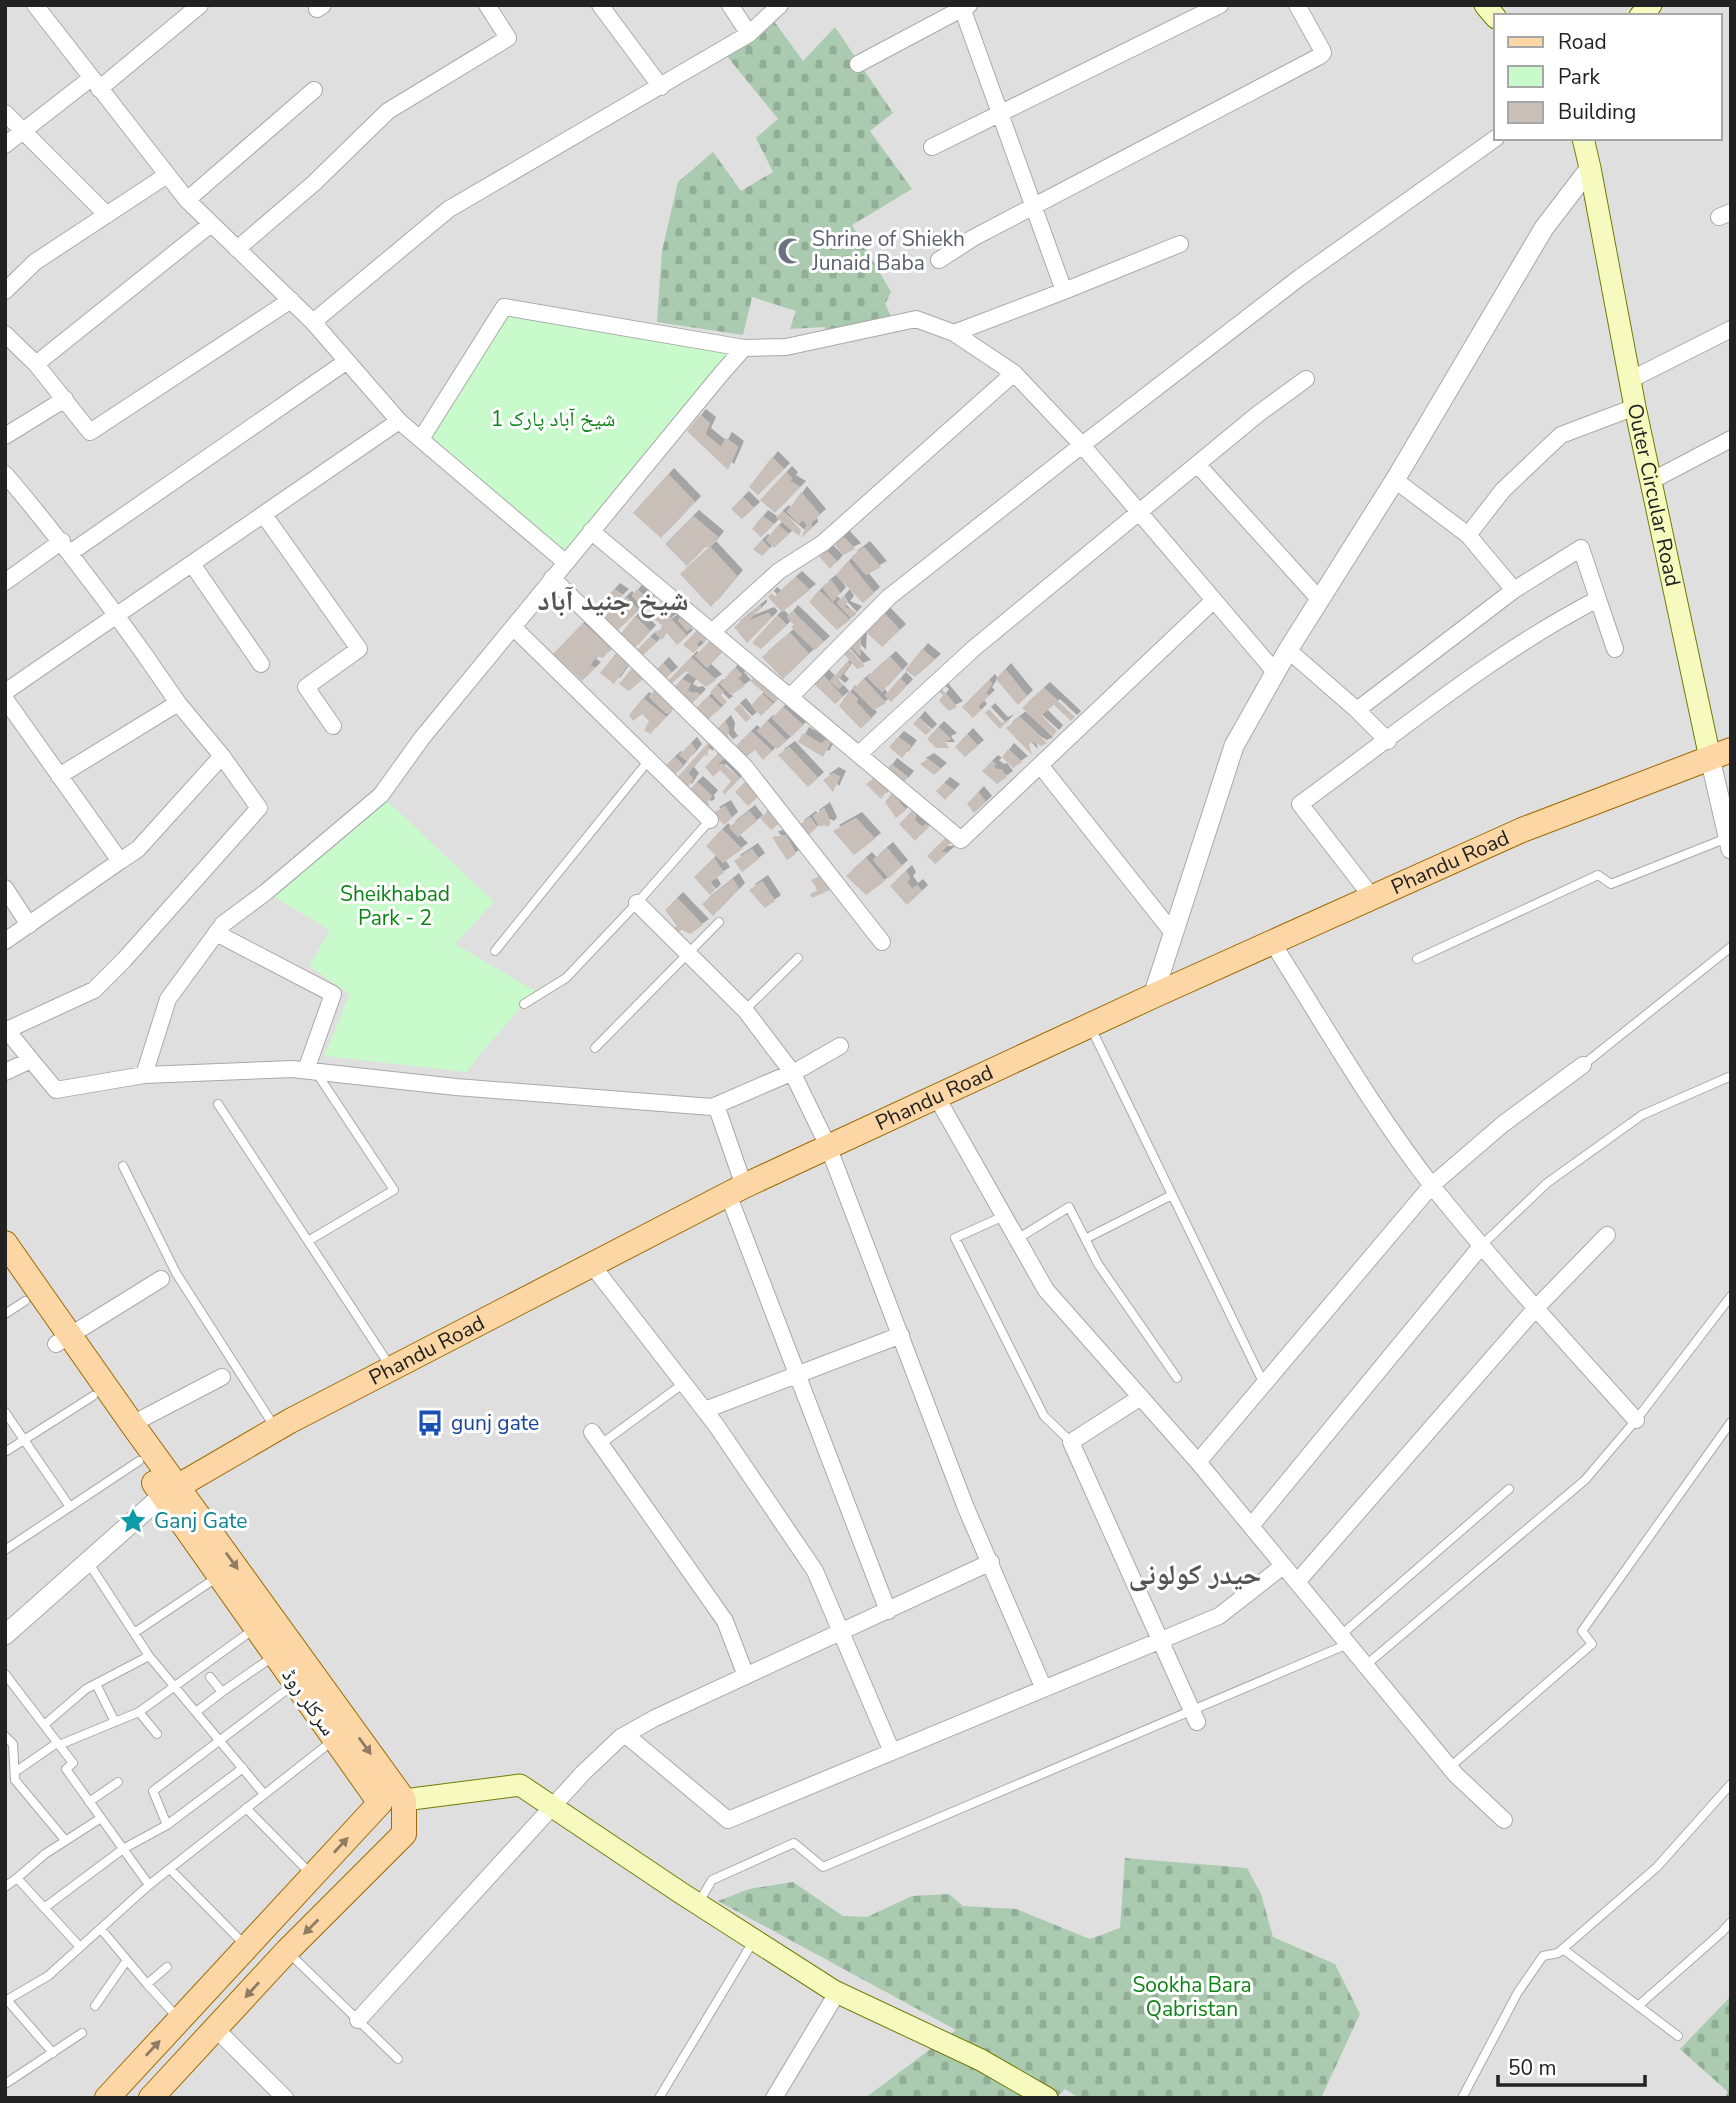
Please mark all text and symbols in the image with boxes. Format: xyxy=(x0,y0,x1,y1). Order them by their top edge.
legend xyxy=(1494,14,1722,140)
text: Road xyxy=(1558,28,1607,56)
text: Park xyxy=(1558,63,1600,91)
text: Building xyxy=(1558,98,1636,126)
place label: Shrine of Shiekh Junaid Baba xyxy=(811,225,965,277)
mosque icon: Shrine of Shiekh Junaid Baba xyxy=(776,236,806,266)
street label: Outer Circular Road xyxy=(1621,401,1687,589)
park label: شیخ آباد پارک 1 xyxy=(491,405,615,433)
district label: شیخ جنید آباد xyxy=(538,582,688,620)
street label: Phandu Road xyxy=(1387,824,1514,901)
park label: Sheikhabad Park - 2 xyxy=(340,880,450,932)
street label: Phandu Road xyxy=(871,1058,998,1137)
street label: Phandu Road xyxy=(364,1309,489,1392)
bus stop icon: gunj gate xyxy=(415,1408,445,1438)
place label: gunj gate xyxy=(451,1409,539,1437)
place icon: Ganj Gate xyxy=(118,1506,148,1536)
place label: Ganj Gate xyxy=(154,1507,247,1535)
one-way arrow xyxy=(225,1552,239,1570)
district label: حیدر کولونی xyxy=(1129,1556,1261,1594)
street label: سرکلر روڈ xyxy=(276,1663,342,1741)
one-way arrow xyxy=(358,1736,372,1755)
one-way arrow xyxy=(332,1837,348,1854)
one-way arrow xyxy=(302,1919,319,1936)
park label: Sookha Bara Qabristan xyxy=(1132,1971,1252,2023)
one-way arrow xyxy=(244,1981,260,1999)
one-way arrow xyxy=(145,2039,161,2057)
scale bar xyxy=(1498,2044,1645,2088)
text: 50 m xyxy=(1508,2054,1557,2082)

